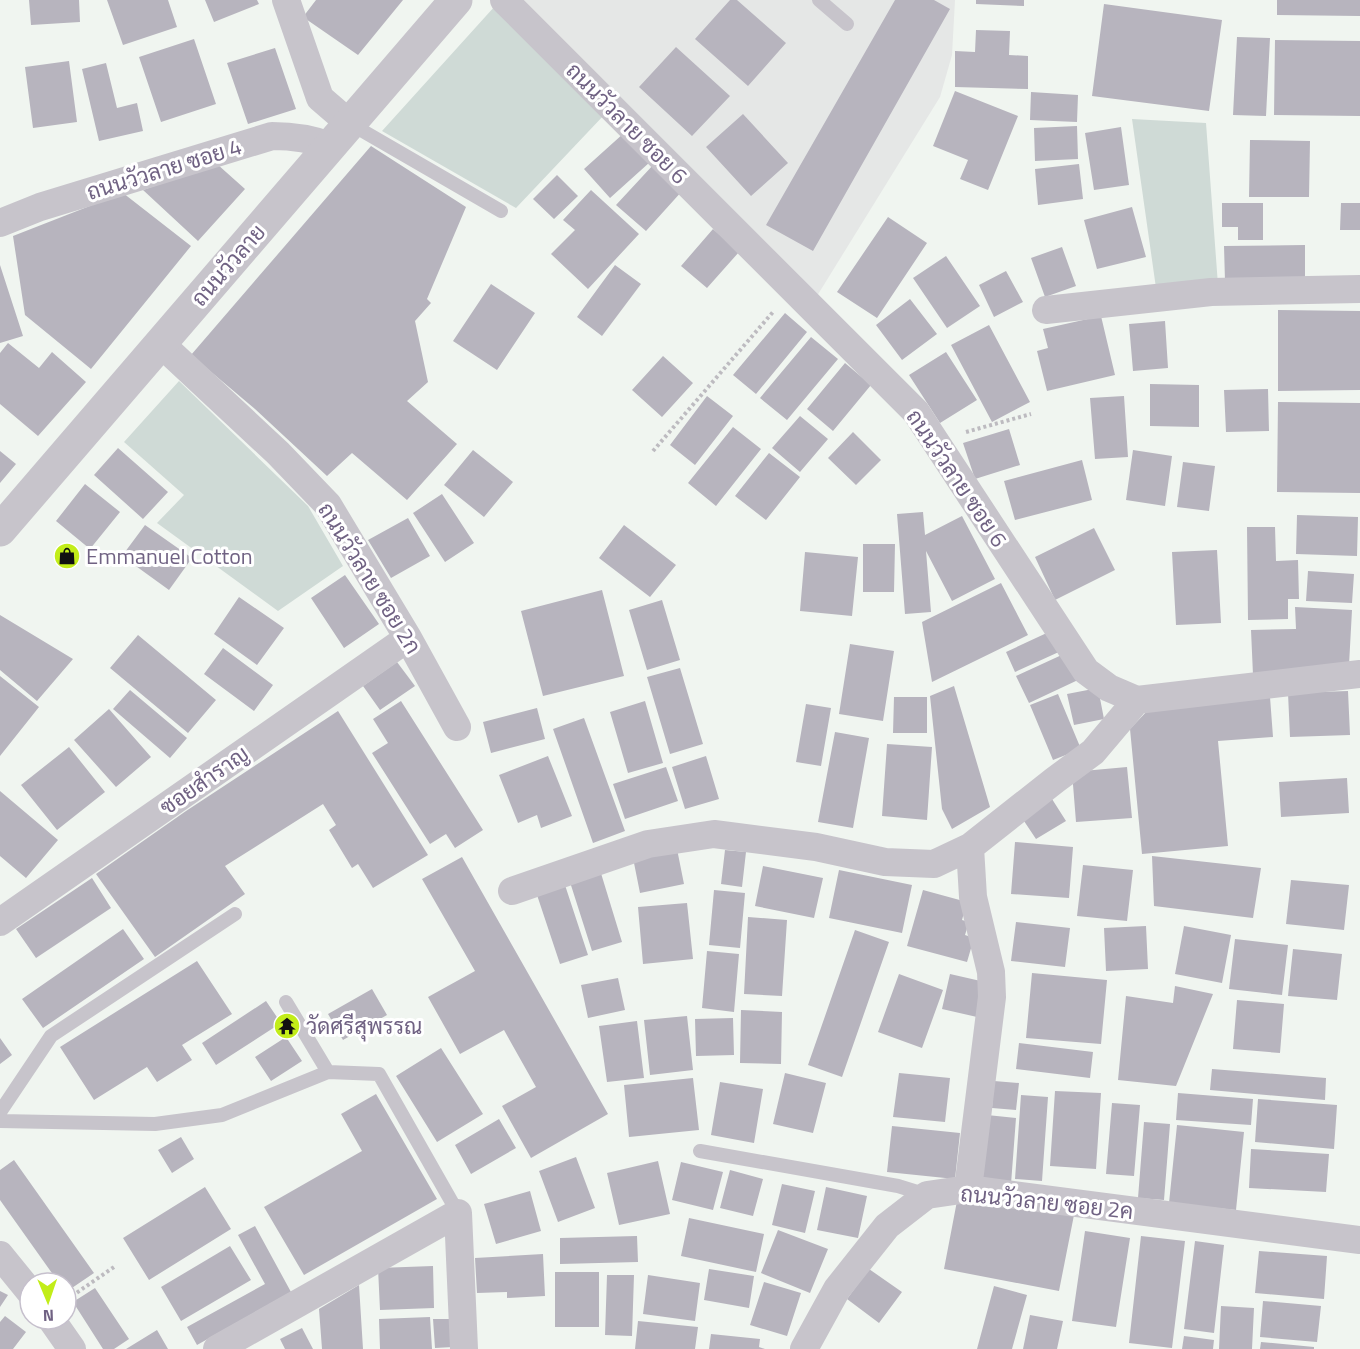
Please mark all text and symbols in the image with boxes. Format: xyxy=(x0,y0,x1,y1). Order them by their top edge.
street label: ถนนวัวลาย ซอย 6 xyxy=(558,54,696,192)
street label: ถนนวัวลาย ซอย 4 xyxy=(82,129,246,209)
street label: ถนนวัวลาย xyxy=(183,216,273,314)
street label: ถนนวัวลาย ซอย 6 xyxy=(898,402,1016,554)
street label: ถนนวัวลาย ซอย 2ก xyxy=(310,496,430,660)
place label: Emmanuel Cotton xyxy=(86,539,253,573)
shop icon: Emmanuel Cotton xyxy=(52,541,82,571)
street label: ซอยสำราญ xyxy=(152,737,256,823)
place label: วัดศรีสุพรรณ xyxy=(306,1009,422,1043)
temple icon: วัดศรีสุพรรณ xyxy=(272,1011,302,1041)
street label: ถนนวัวลาย ซอย 2ค xyxy=(959,1176,1135,1228)
north arrow xyxy=(18,1271,78,1331)
text: N xyxy=(43,1304,54,1328)

